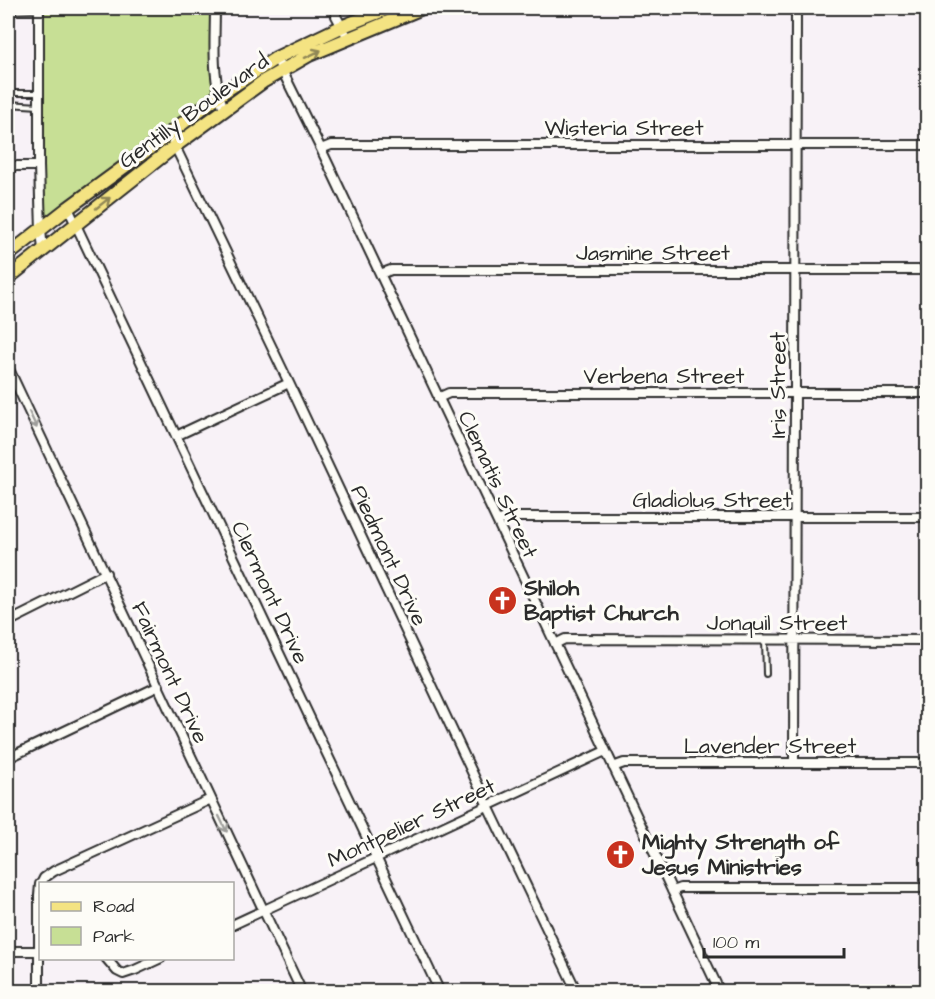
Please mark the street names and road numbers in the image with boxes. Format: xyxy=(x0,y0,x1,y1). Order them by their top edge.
street label: Gentilly Boulevard xyxy=(112,46,276,177)
street label: Wisteria Street xyxy=(544,113,704,144)
street label: Jasmine Street xyxy=(576,238,730,269)
street label: Iris Street xyxy=(763,332,794,438)
street label: Verbena Street xyxy=(584,361,745,392)
street label: Clematis Street xyxy=(450,406,545,563)
street label: Piedmont Drive xyxy=(343,480,435,631)
street label: Gladiolus Street xyxy=(632,485,792,516)
street label: Clermont Drive xyxy=(223,516,316,669)
street label: Fairmont Drive xyxy=(123,597,216,749)
street label: Jonquil Street xyxy=(707,608,848,639)
street label: Lavender Street xyxy=(684,731,856,762)
street label: Montpelier Street xyxy=(323,771,501,876)

